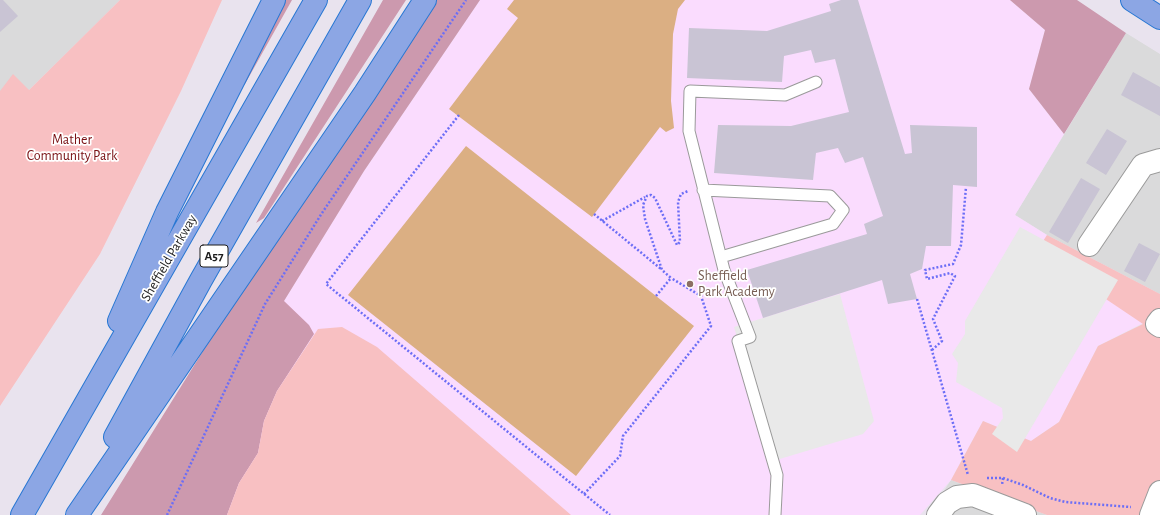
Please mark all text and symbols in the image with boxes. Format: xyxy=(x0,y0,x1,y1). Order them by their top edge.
park label: Mather Community Park xyxy=(27,132,117,164)
street label: Sheffield Parkway xyxy=(137,212,201,304)
road number: A57 xyxy=(200,245,228,267)
place label: Sheffield Park Academy xyxy=(698,268,775,300)
marker: Sheffield Park Academy xyxy=(685,279,695,289)

